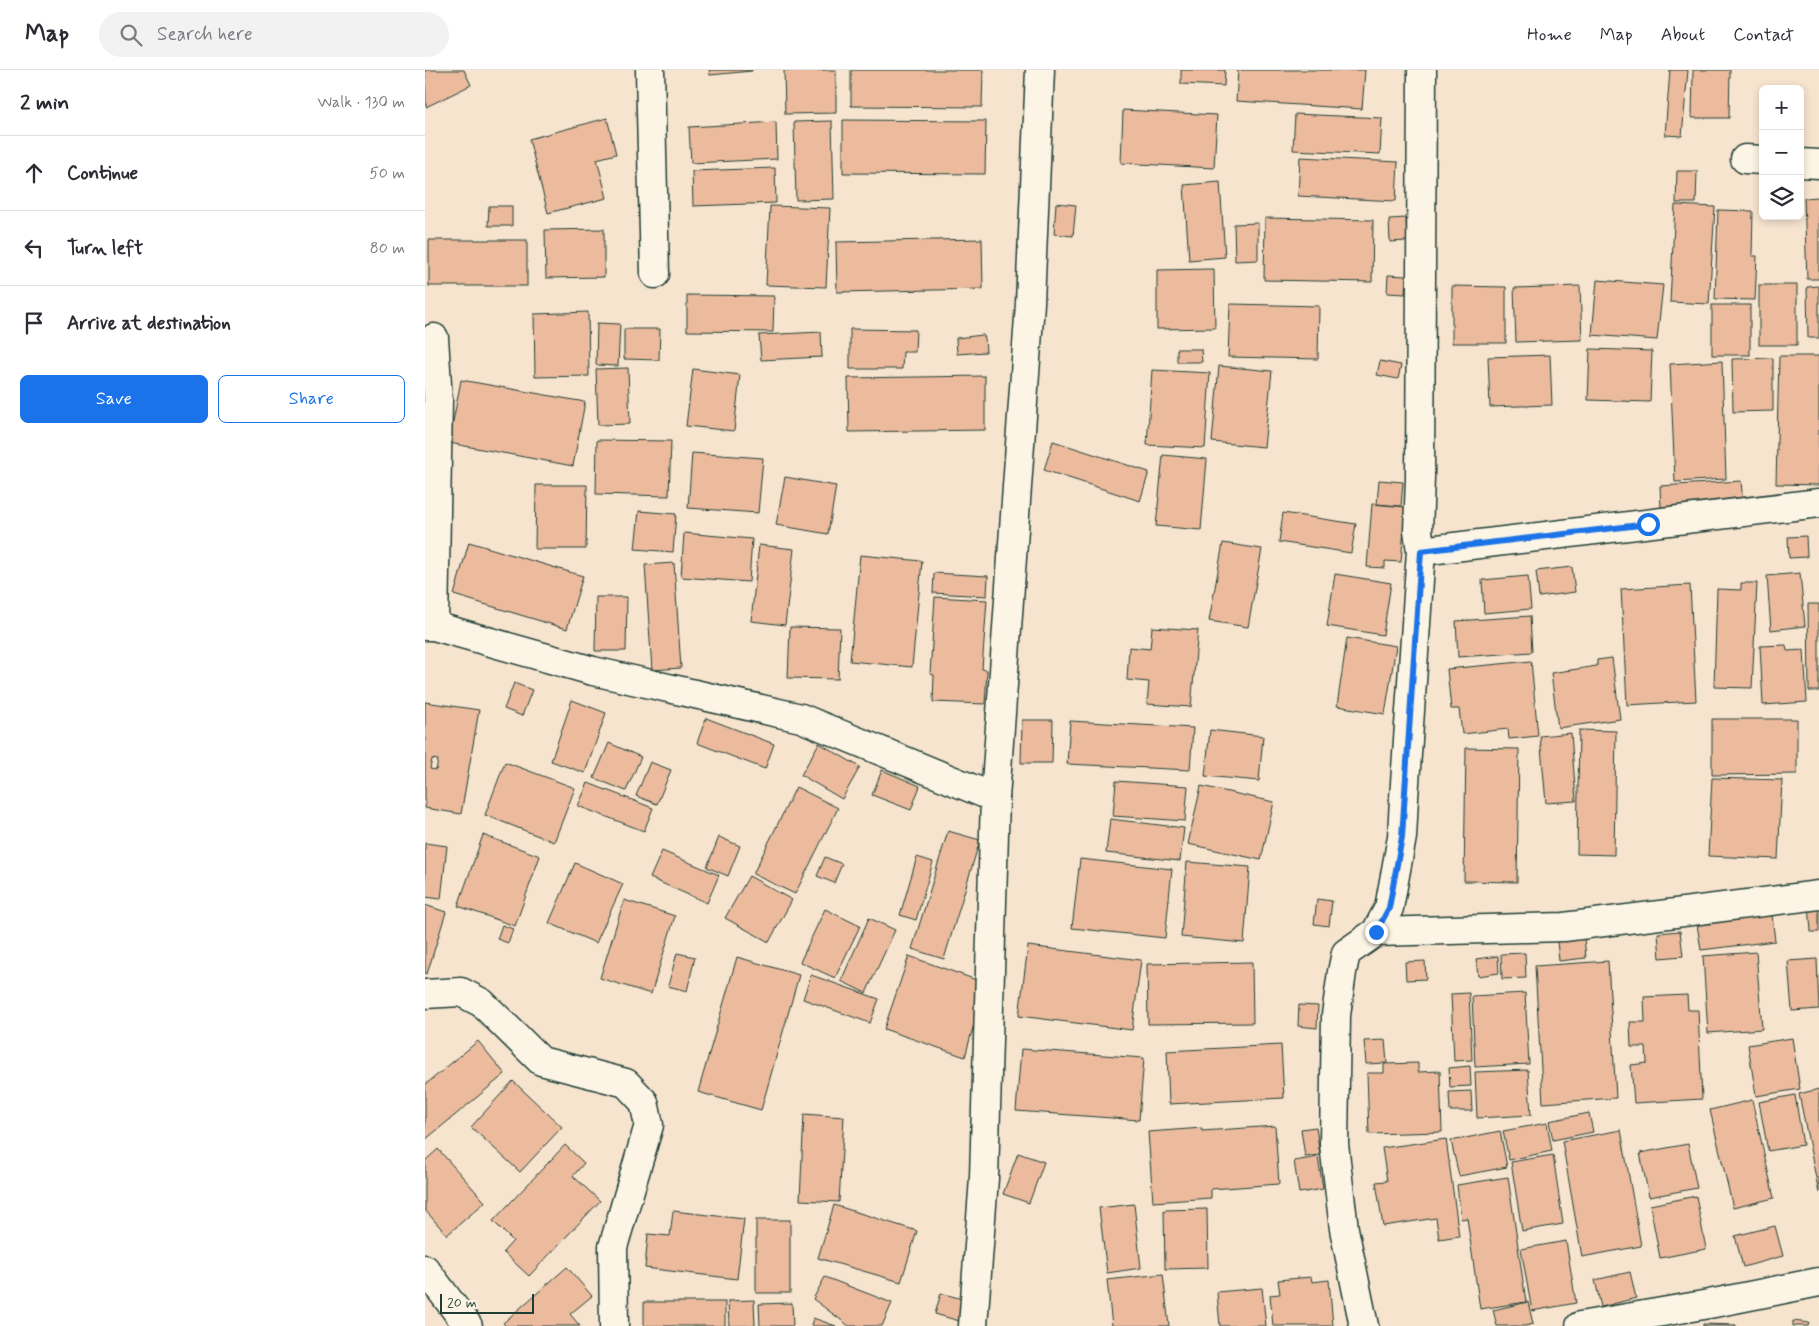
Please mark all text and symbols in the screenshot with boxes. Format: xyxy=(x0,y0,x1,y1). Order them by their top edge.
search box xyxy=(99,12,449,57)
text: Map xyxy=(25,19,69,50)
icon: search xyxy=(117,21,145,49)
text: Search here xyxy=(157,22,253,47)
text: Home xyxy=(1527,23,1572,47)
text: Map xyxy=(1600,23,1633,47)
text: About xyxy=(1661,23,1705,47)
text: Contact xyxy=(1733,23,1794,47)
map controls xyxy=(1759,85,1804,220)
button: + xyxy=(1759,85,1804,130)
text: 2 min xyxy=(20,89,69,117)
text: Walk · 130 m xyxy=(318,92,405,113)
button: − xyxy=(1759,130,1804,175)
icon: ahead xyxy=(20,159,48,187)
text: Continue xyxy=(67,161,138,186)
text: 50 m xyxy=(369,163,405,184)
button: layers xyxy=(1759,175,1804,220)
icon: left xyxy=(20,234,48,262)
text: Turn left xyxy=(67,236,143,261)
text: 80 m xyxy=(370,238,405,259)
icon: arrive xyxy=(20,309,48,337)
text: Arrive at destination xyxy=(67,311,231,336)
button: Save xyxy=(20,375,208,423)
button: Share xyxy=(218,375,405,423)
route start xyxy=(1637,513,1660,536)
route end xyxy=(1365,921,1388,944)
scale bar xyxy=(440,1291,534,1314)
text: 20 m xyxy=(447,1294,477,1312)

